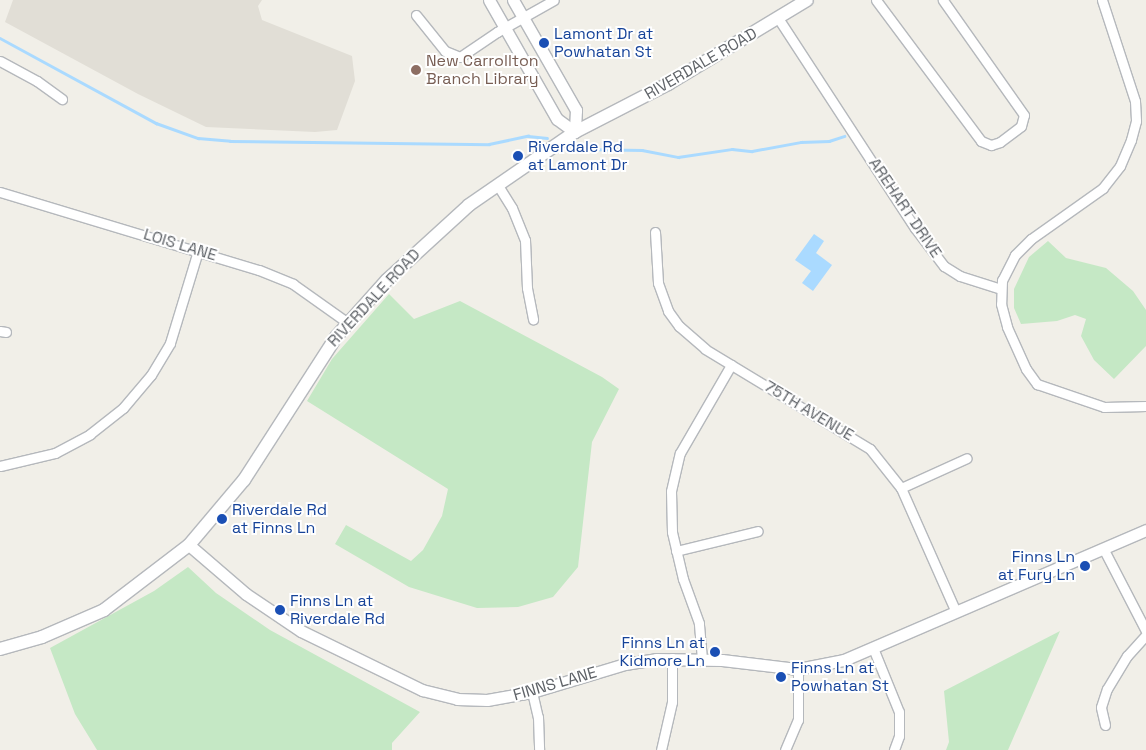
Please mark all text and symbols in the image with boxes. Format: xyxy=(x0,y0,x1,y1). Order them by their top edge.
place label: Lamont Dr at Powhatan St xyxy=(554,24,653,62)
street label: RIVERDALE ROAD xyxy=(641,24,761,104)
marker: Lamont Dr at Powhatan St xyxy=(538,37,550,49)
place label: New Carrollton Branch Library xyxy=(426,51,539,89)
marker: New Carrollton Branch Library xyxy=(410,64,422,76)
place label: Riverdale Rd at Lamont Dr xyxy=(528,137,627,175)
marker: Riverdale Rd at Lamont Dr xyxy=(512,150,524,162)
street label: AREHART DRIVE xyxy=(864,154,946,262)
street label: LOIS LANE xyxy=(141,225,219,265)
street label: RIVERDALE ROAD xyxy=(324,245,424,351)
street label: 75TH AVENUE xyxy=(761,377,857,445)
place label: Riverdale Rd at Finns Ln xyxy=(232,500,327,538)
marker: Riverdale Rd at Finns Ln xyxy=(216,513,228,525)
place label: Finns Ln at Fury Ln xyxy=(998,547,1075,585)
marker: Finns Ln at Fury Ln xyxy=(1079,560,1091,572)
place label: Finns Ln at Riverdale Rd xyxy=(290,591,385,629)
marker: Finns Ln at Riverdale Rd xyxy=(274,604,286,616)
place label: Finns Ln at Kidmore Ln xyxy=(619,633,705,671)
marker: Finns Ln at Kidmore Ln xyxy=(709,646,721,658)
place label: Finns Ln at Powhatan St xyxy=(791,658,889,696)
street label: FINNS LANE xyxy=(511,663,599,705)
marker: Finns Ln at Powhatan St xyxy=(775,671,787,683)

